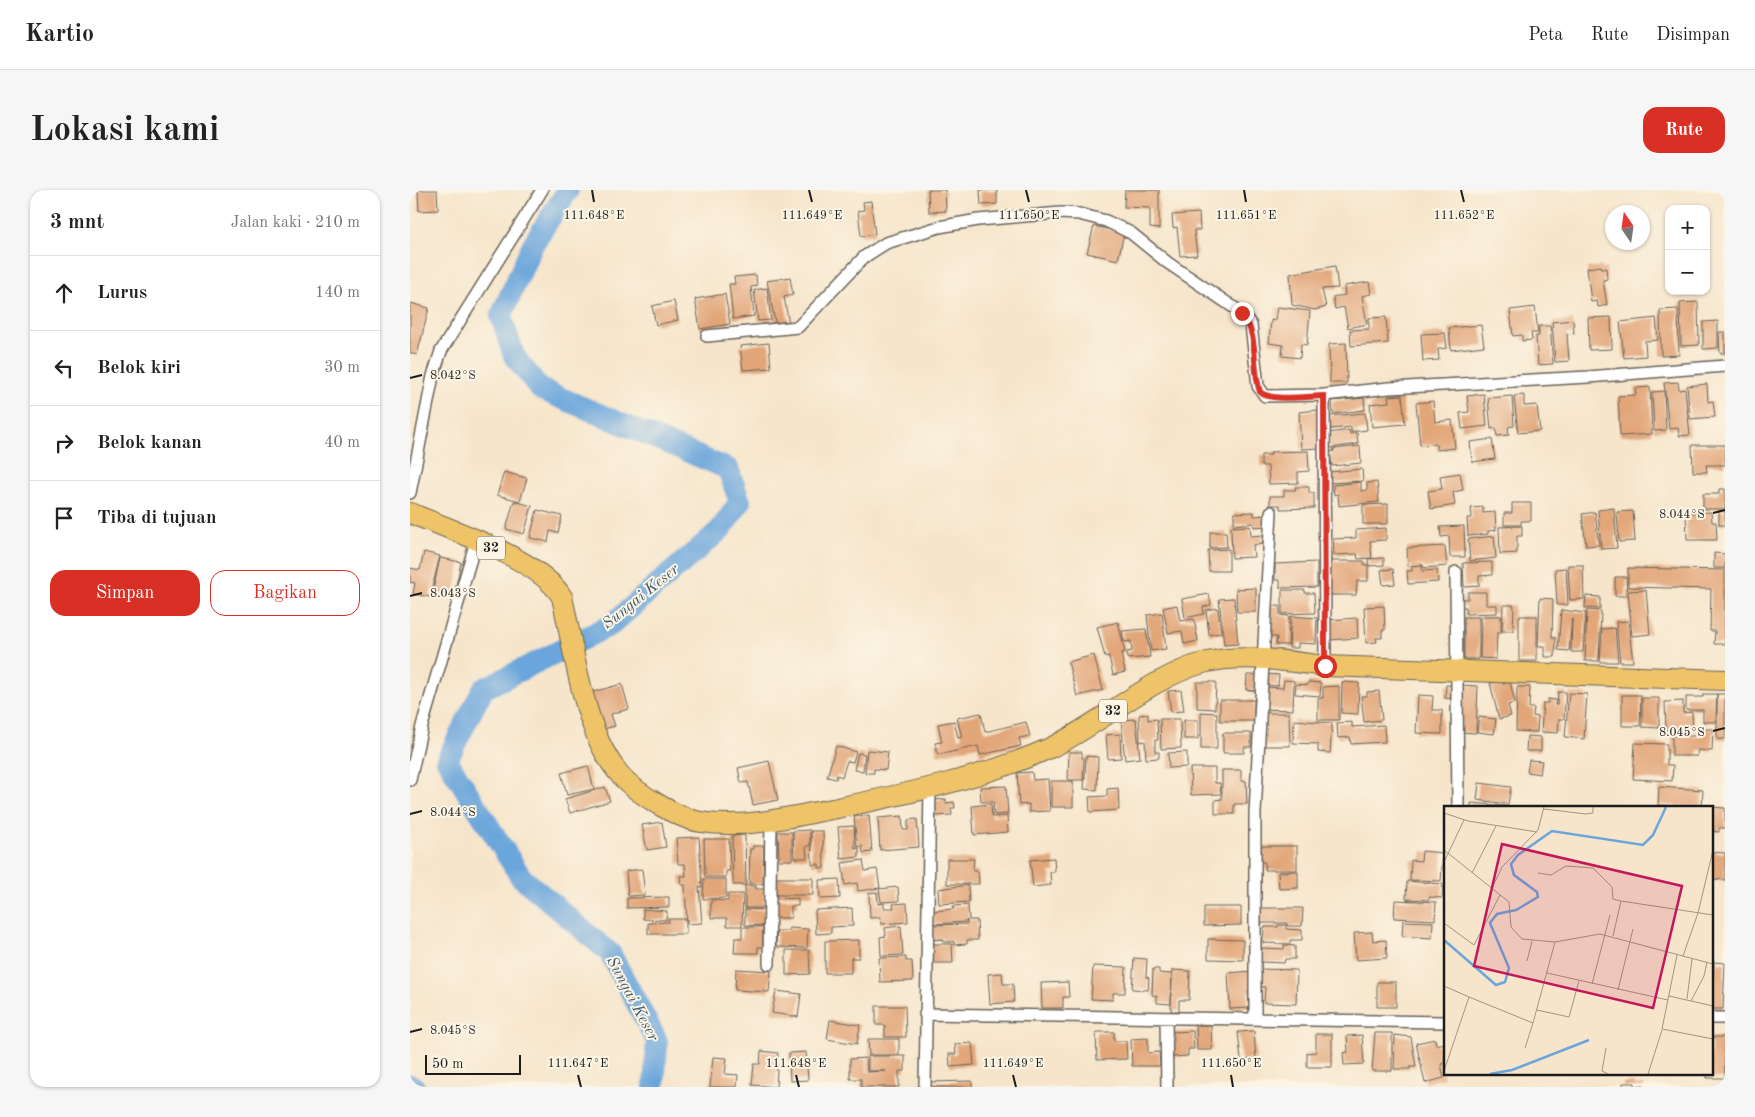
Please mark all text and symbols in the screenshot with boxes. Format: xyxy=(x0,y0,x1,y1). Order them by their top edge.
text: Kartio xyxy=(25,23,94,47)
text: Peta xyxy=(1528,26,1563,44)
text: Rute xyxy=(1591,26,1628,44)
text: Disimpan xyxy=(1656,26,1730,44)
button: Rute xyxy=(1643,107,1725,153)
text: Lokasi kami xyxy=(30,113,219,148)
north arrow xyxy=(1605,205,1650,250)
map controls xyxy=(1665,205,1710,295)
button: + xyxy=(1665,205,1710,250)
text: 111.650°E xyxy=(999,209,1059,222)
text: 111.651°E xyxy=(1216,209,1276,222)
text: 111.652°E xyxy=(1434,209,1494,222)
text: 111.648°E xyxy=(564,210,624,222)
text: 111.649°E xyxy=(782,210,842,222)
text: 3 mnt xyxy=(50,212,104,233)
text: Jalan kaki · 210 m xyxy=(231,215,360,231)
button: − xyxy=(1665,250,1710,295)
icon: ahead xyxy=(50,279,78,307)
text: Lurus xyxy=(97,284,147,303)
text: 140 m xyxy=(315,285,360,301)
route end xyxy=(1231,302,1254,325)
icon: left xyxy=(50,354,78,382)
text: Belok kiri xyxy=(97,359,181,378)
text: 30 m xyxy=(324,360,360,376)
text: 8.042°S xyxy=(430,370,476,382)
icon: right xyxy=(50,429,78,457)
text: Belok kanan xyxy=(97,434,202,453)
text: 40 m xyxy=(324,435,360,451)
icon: arrive xyxy=(50,504,78,532)
text: Tiba di tujuan xyxy=(97,509,217,528)
text: 8.044°S xyxy=(1659,509,1705,521)
road number: 32 xyxy=(477,536,505,559)
water label: Sungai Keser xyxy=(600,561,683,633)
button: Simpan xyxy=(50,570,200,616)
button: Bagikan xyxy=(210,570,360,616)
text: 8.043°S xyxy=(430,588,476,600)
route start xyxy=(1314,655,1337,678)
road number: 32 xyxy=(1099,700,1127,722)
text: 8.045°S xyxy=(1659,726,1705,739)
inset map xyxy=(1444,806,1712,1074)
text: 8.044°S xyxy=(430,807,476,819)
water label: Sungai Keser xyxy=(603,954,661,1045)
text: 8.045°S xyxy=(430,1024,476,1037)
scale bar xyxy=(425,1052,521,1075)
text: 50 m xyxy=(432,1057,463,1071)
text: 111.650°E xyxy=(1201,1057,1261,1070)
text: 111.647°E xyxy=(548,1058,608,1070)
text: 111.648°E xyxy=(766,1058,826,1070)
text: 111.649°E xyxy=(983,1058,1043,1070)

